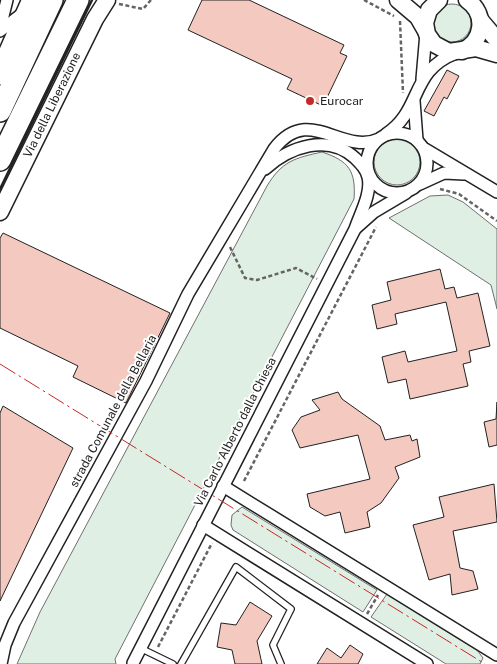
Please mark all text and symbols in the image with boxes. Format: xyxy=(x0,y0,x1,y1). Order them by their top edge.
street label: Via della Liberazione xyxy=(20,50,84,160)
place label: Eurocar xyxy=(320,94,364,108)
marker: Eurocar xyxy=(304,95,316,107)
street label: strada Comunale della Bellaria xyxy=(67,332,159,490)
street label: Via Carlo Alberto dalla Chiesa xyxy=(191,355,279,509)

